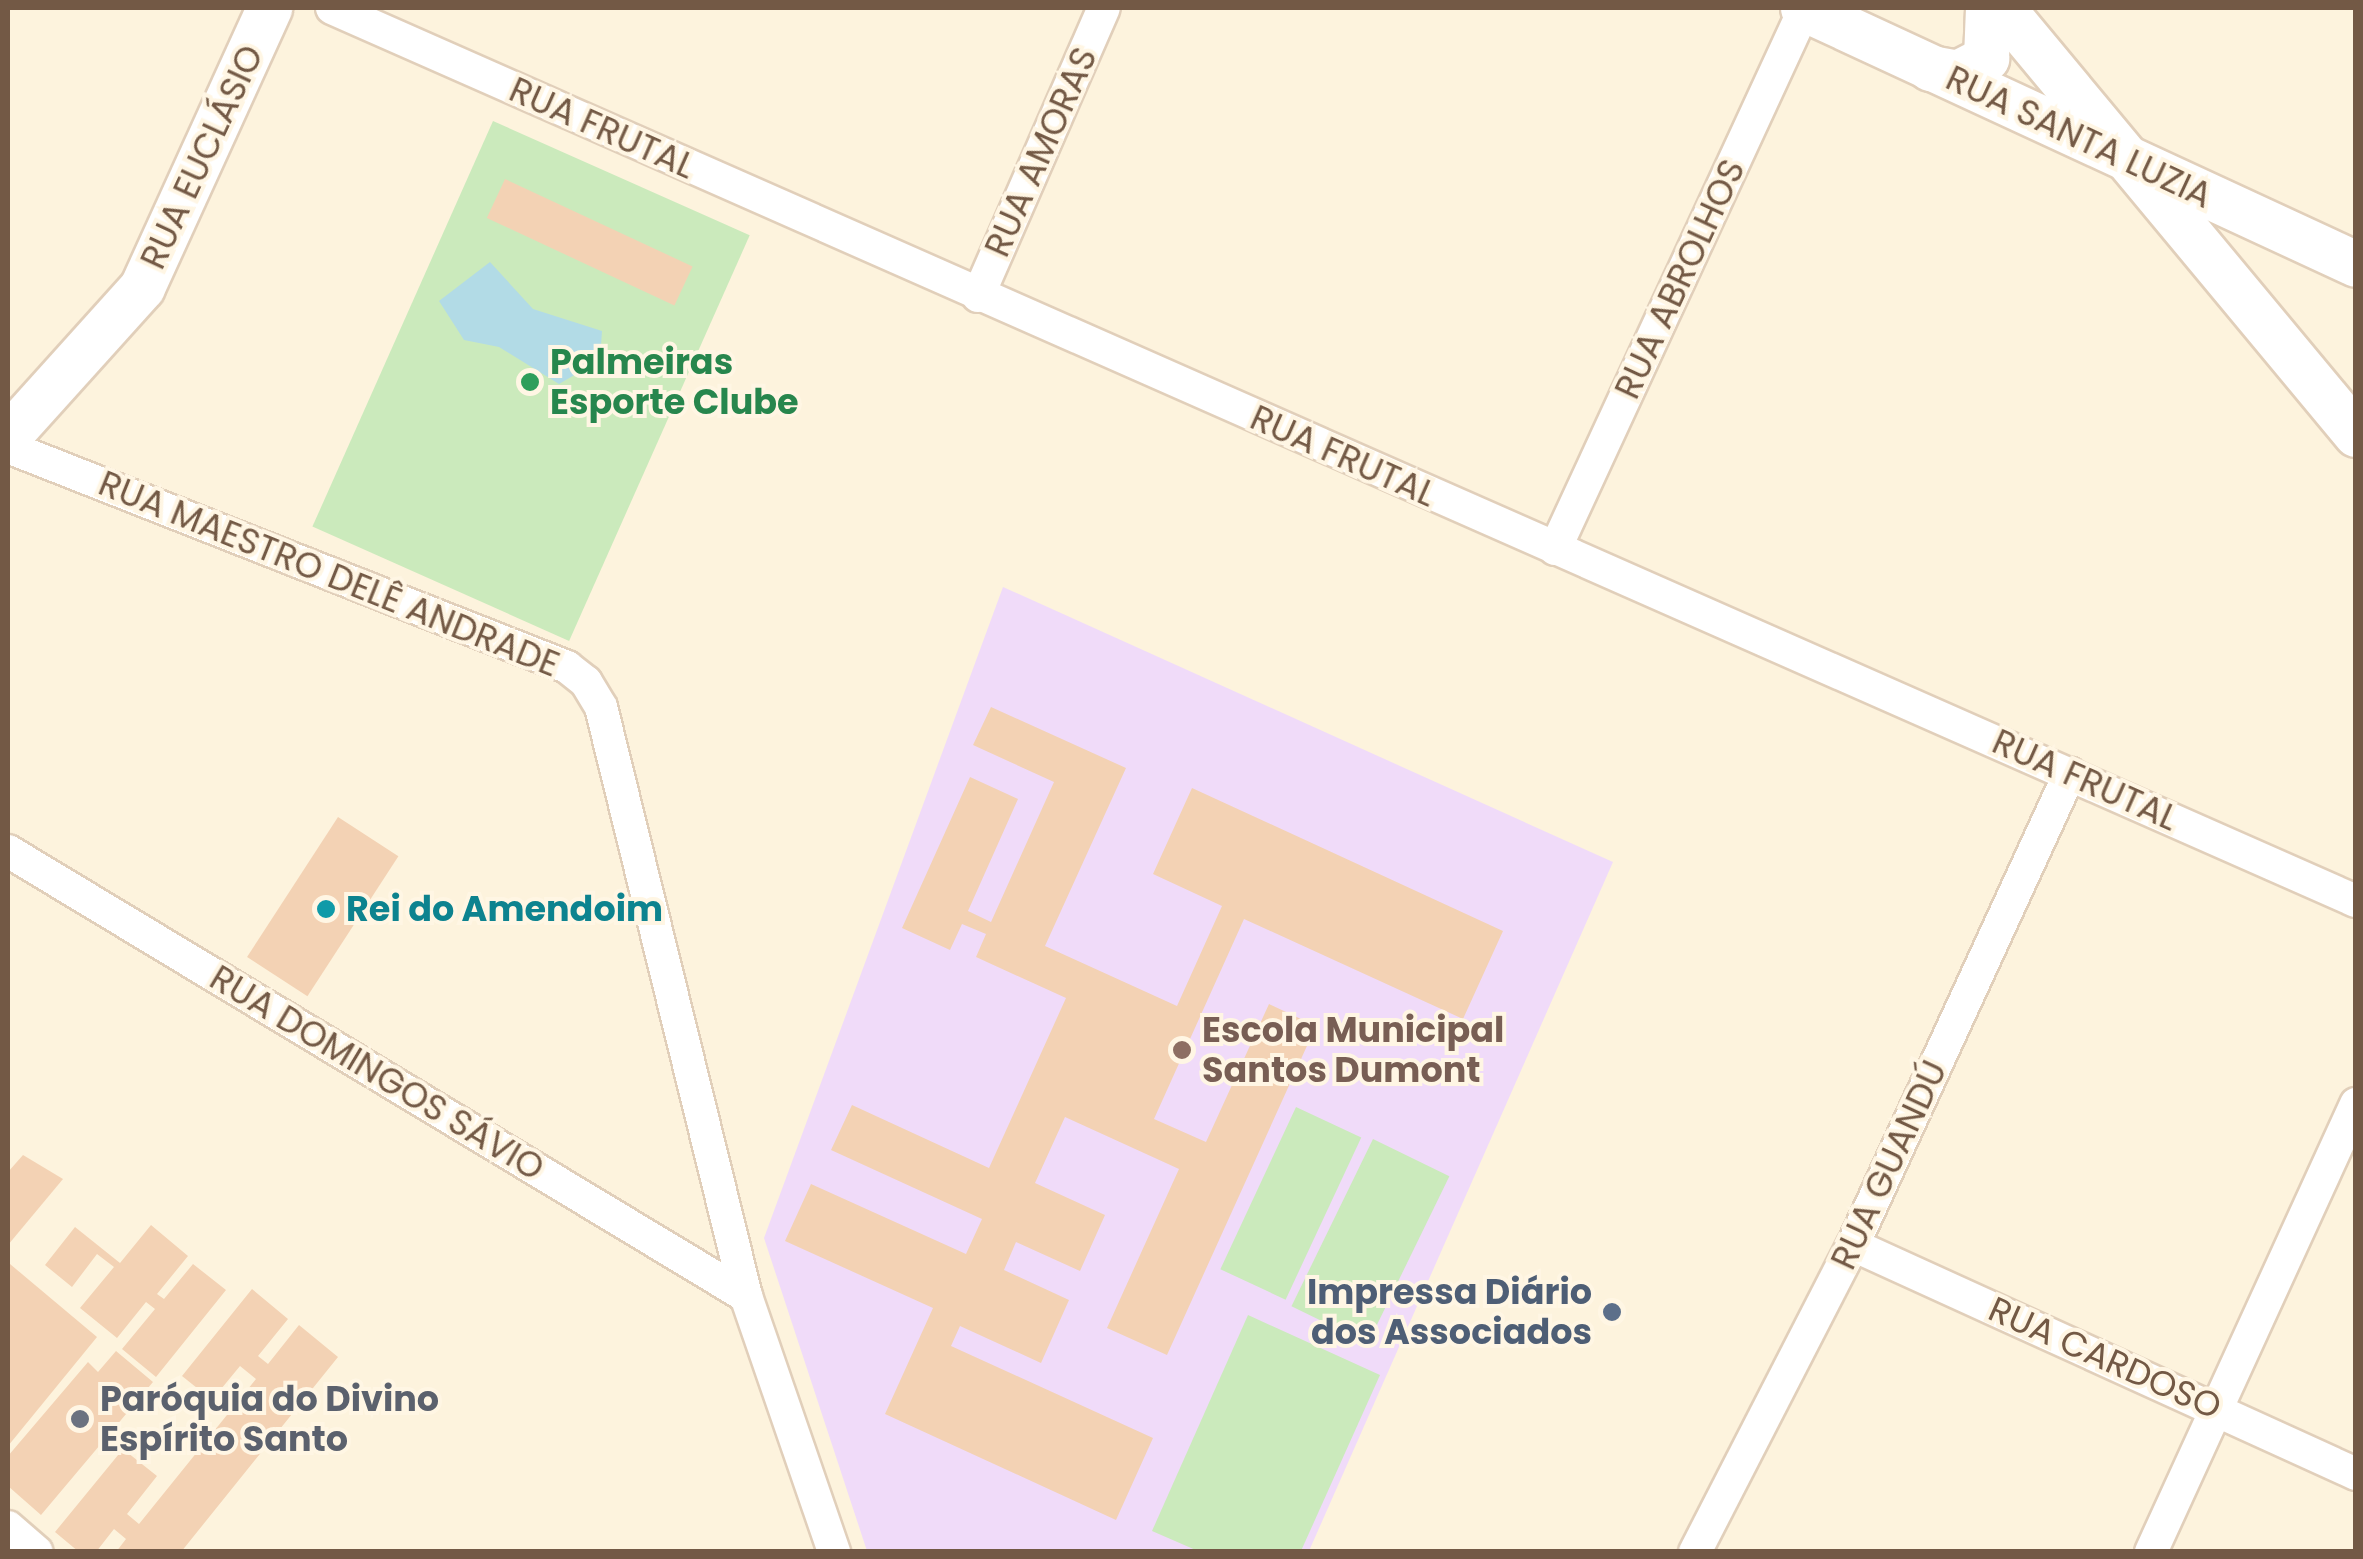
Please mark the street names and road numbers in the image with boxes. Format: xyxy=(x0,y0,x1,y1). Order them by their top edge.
street label: RUA EUCLÁSIO xyxy=(132,39,272,275)
street label: RUA AMORAS xyxy=(976,41,1106,263)
street label: RUA SANTA LUZIA xyxy=(1939,57,2219,217)
street label: RUA FRUTAL xyxy=(503,69,701,187)
street label: RUA ABROLHOS xyxy=(1606,153,1754,405)
street label: RUA FRUTAL xyxy=(1244,397,1442,515)
street label: RUA MAESTRO DELÊ ANDRADE xyxy=(93,462,565,686)
street label: RUA FRUTAL xyxy=(1986,721,2184,839)
street label: RUA DOMINGOS SÁVIO xyxy=(202,957,552,1189)
street label: RUA GUANDÚ xyxy=(1822,1054,1956,1276)
street label: RUA CARDOSO xyxy=(1982,1288,2228,1428)

